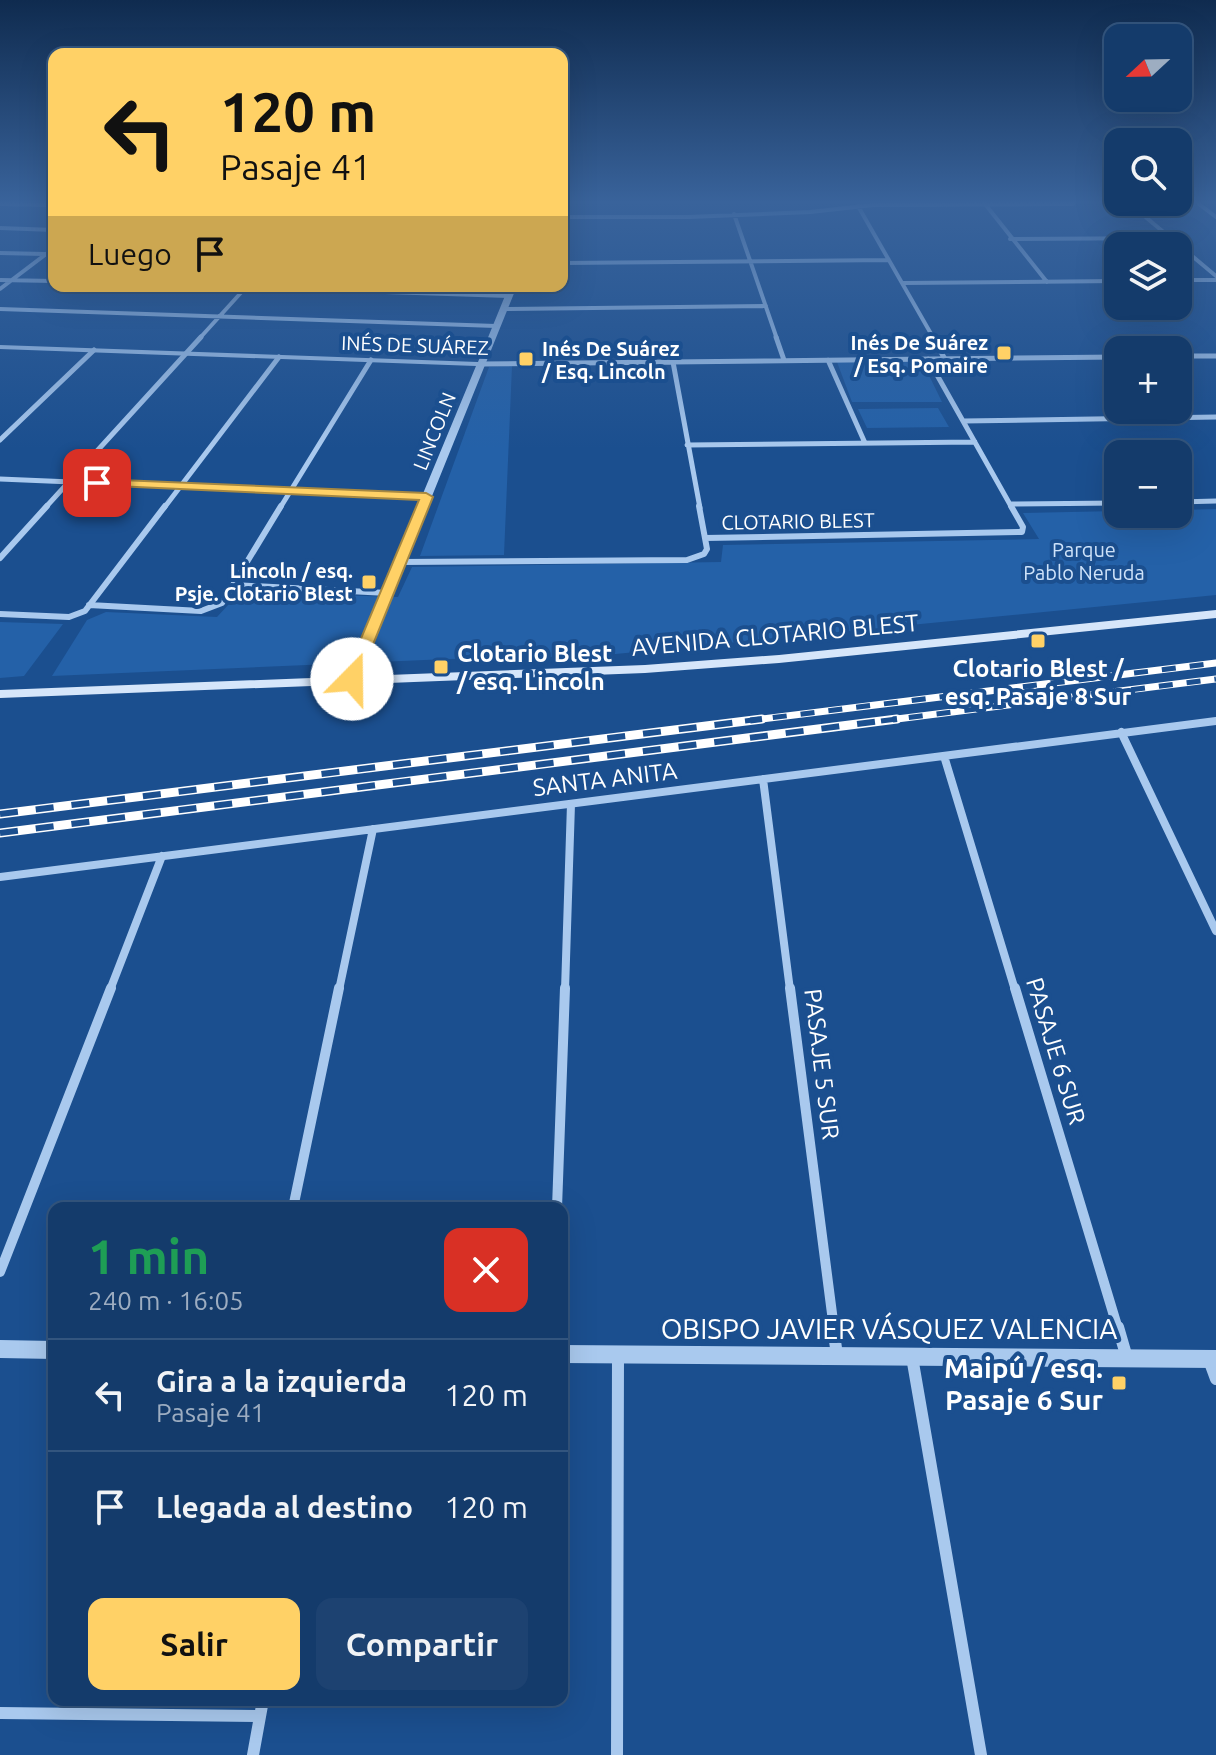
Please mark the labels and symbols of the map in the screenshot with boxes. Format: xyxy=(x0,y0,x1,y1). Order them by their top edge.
north arrow xyxy=(1104,24,1192,112)
street label: INÉS DE SUÁREZ xyxy=(341,331,489,359)
place label: Inés De Suárez / Esq. Pomaire xyxy=(850,331,988,377)
place label: Inés De Suárez / Esq. Lincoln xyxy=(541,337,680,383)
marker: Inés De Suárez / Esq. Pomaire xyxy=(995,344,1013,362)
marker: Inés De Suárez / Esq. Lincoln xyxy=(517,350,535,368)
street label: LINCOLN xyxy=(408,389,460,473)
pin xyxy=(63,449,131,517)
street label: CLOTARIO BLEST xyxy=(721,508,875,534)
park label: Parque Pablo Neruda xyxy=(1023,538,1145,584)
place label: Lincoln / esq. Psje. Clotario Blest xyxy=(175,559,353,605)
marker: Lincoln / esq. Psje. Clotario Blest xyxy=(360,573,378,591)
street label: AVENIDA CLOTARIO BLEST xyxy=(630,609,920,661)
marker: Clotario Blest / esq. Pasaje 8 Sur xyxy=(1029,632,1047,650)
position arrow xyxy=(310,637,394,721)
place label: Clotario Blest / esq. Lincoln xyxy=(456,640,612,695)
place label: Clotario Blest / esq. Pasaje 8 Sur xyxy=(945,655,1131,710)
marker: Clotario Blest / esq. Lincoln xyxy=(432,658,450,676)
street label: SANTA ANITA xyxy=(531,757,679,801)
street label: PASAJE 6 SUR xyxy=(1021,974,1091,1128)
street label: PASAJE 5 SUR xyxy=(799,987,845,1141)
street label: OBISPO JAVIER VÁSQUEZ VALENCIA xyxy=(661,1312,1117,1344)
place label: Maipú / esq. Pasaje 6 Sur xyxy=(944,1352,1103,1415)
marker: Maipú / esq. Pasaje 6 Sur xyxy=(1110,1374,1128,1392)

